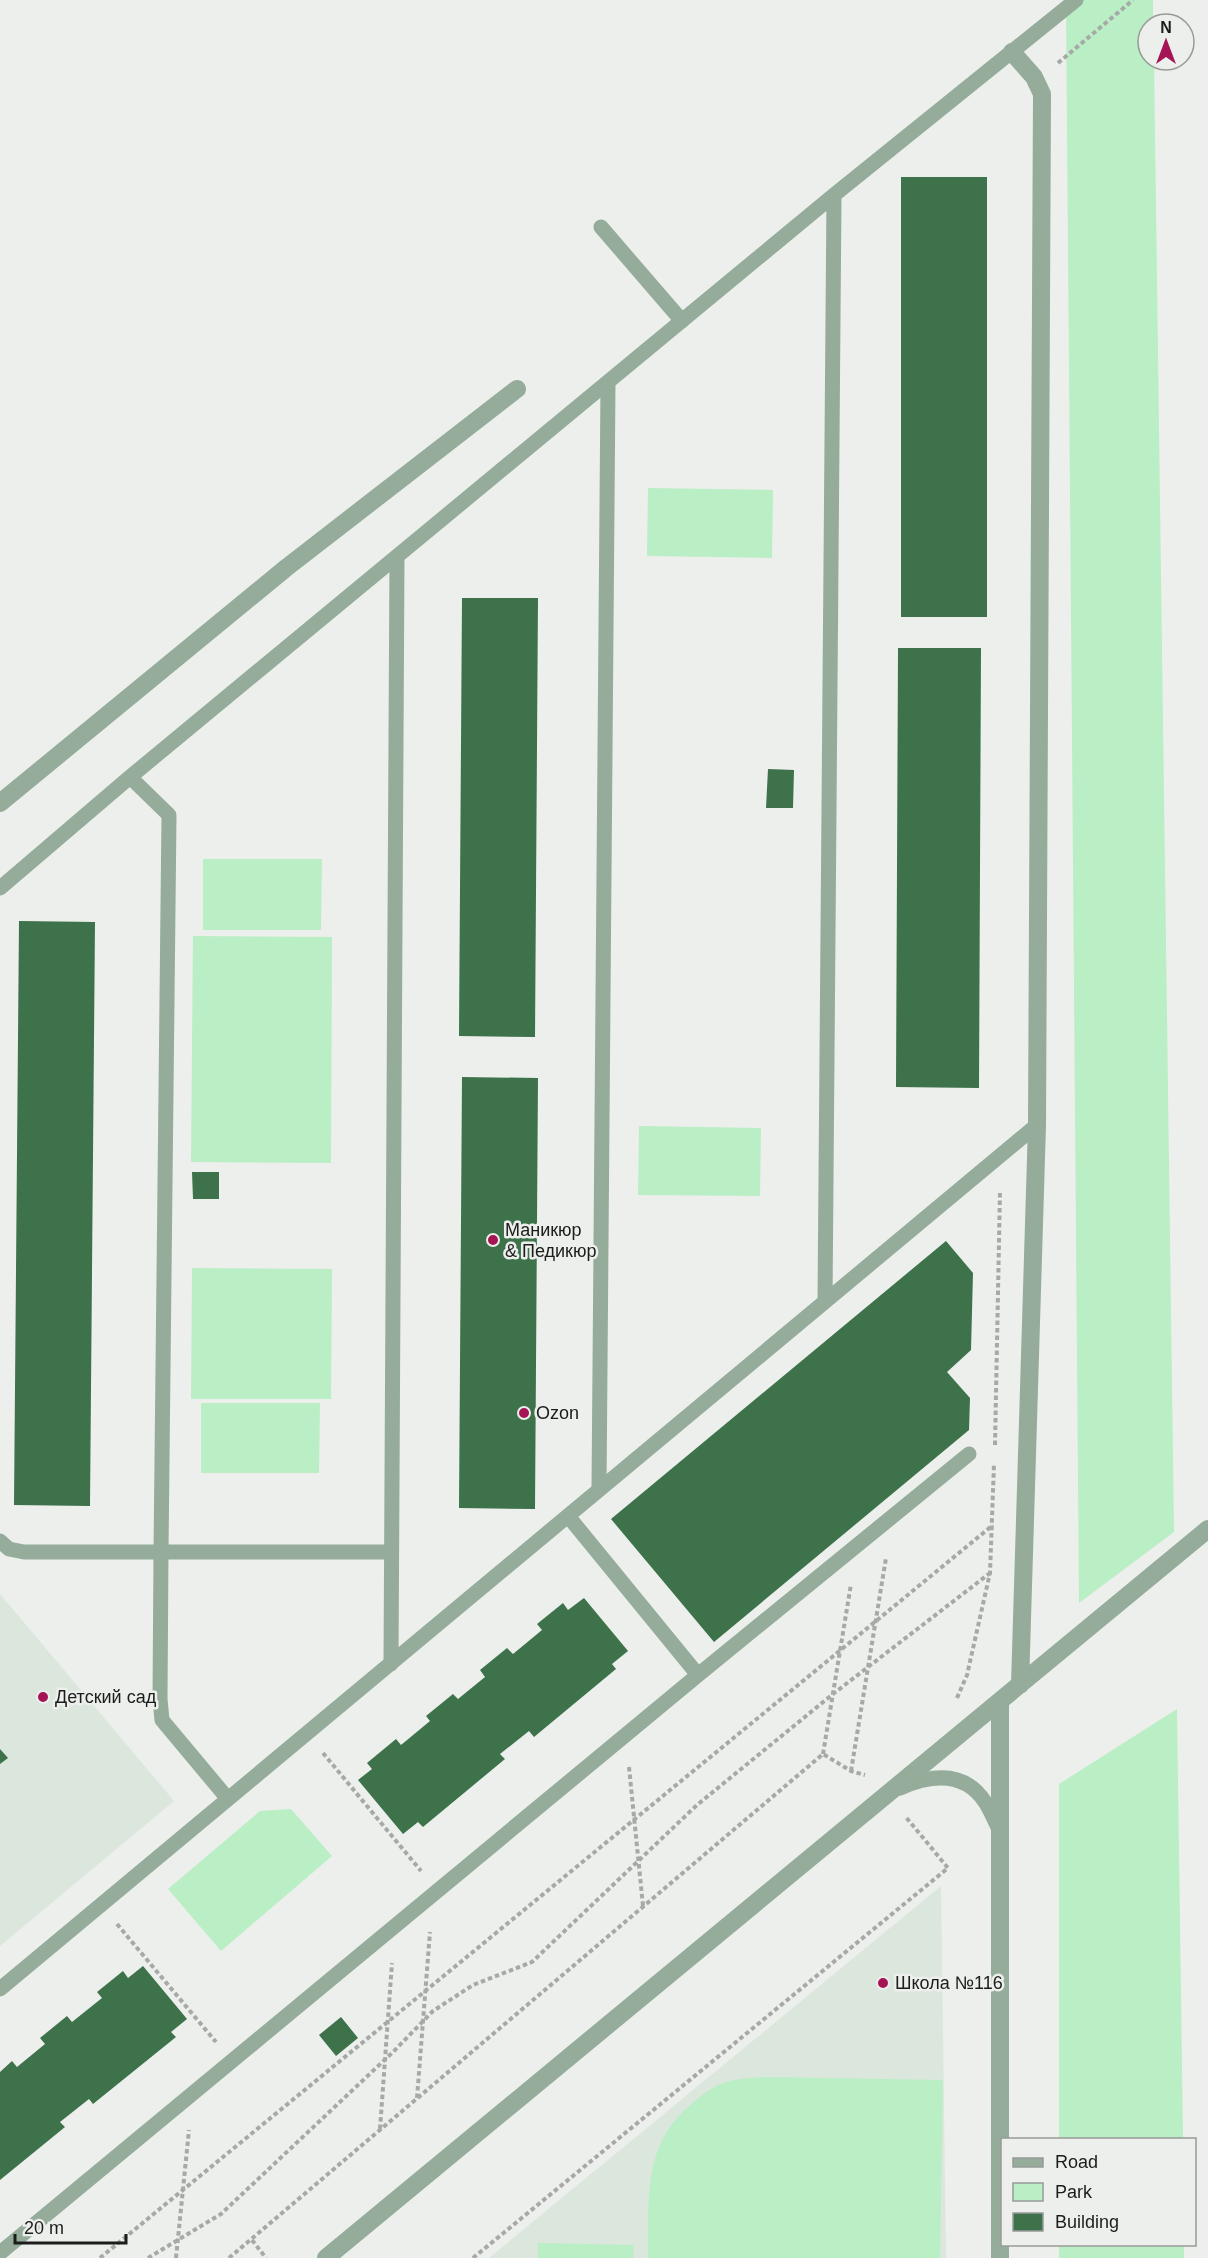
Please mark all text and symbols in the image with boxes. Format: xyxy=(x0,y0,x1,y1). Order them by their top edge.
north arrow xyxy=(1136,12,1196,72)
text: N xyxy=(1160,19,1172,36)
place label: Маникюр & Педикюр xyxy=(505,1220,597,1261)
marker: Маникюр & Педикюр xyxy=(486,1233,500,1247)
place label: Ozon xyxy=(536,1403,579,1423)
marker: Ozon xyxy=(517,1406,531,1420)
place label: Детский сад xyxy=(55,1687,157,1707)
marker: Детский сад xyxy=(36,1690,50,1704)
place label: Школа №116 xyxy=(895,1973,1003,1993)
marker: Школа №116 xyxy=(876,1976,890,1990)
legend xyxy=(1001,2138,1196,2246)
text: Road xyxy=(1055,2152,1098,2172)
text: Park xyxy=(1055,2182,1093,2202)
scale bar xyxy=(15,2207,126,2245)
text: Building xyxy=(1055,2212,1119,2232)
text: 20 m xyxy=(24,2218,64,2238)

